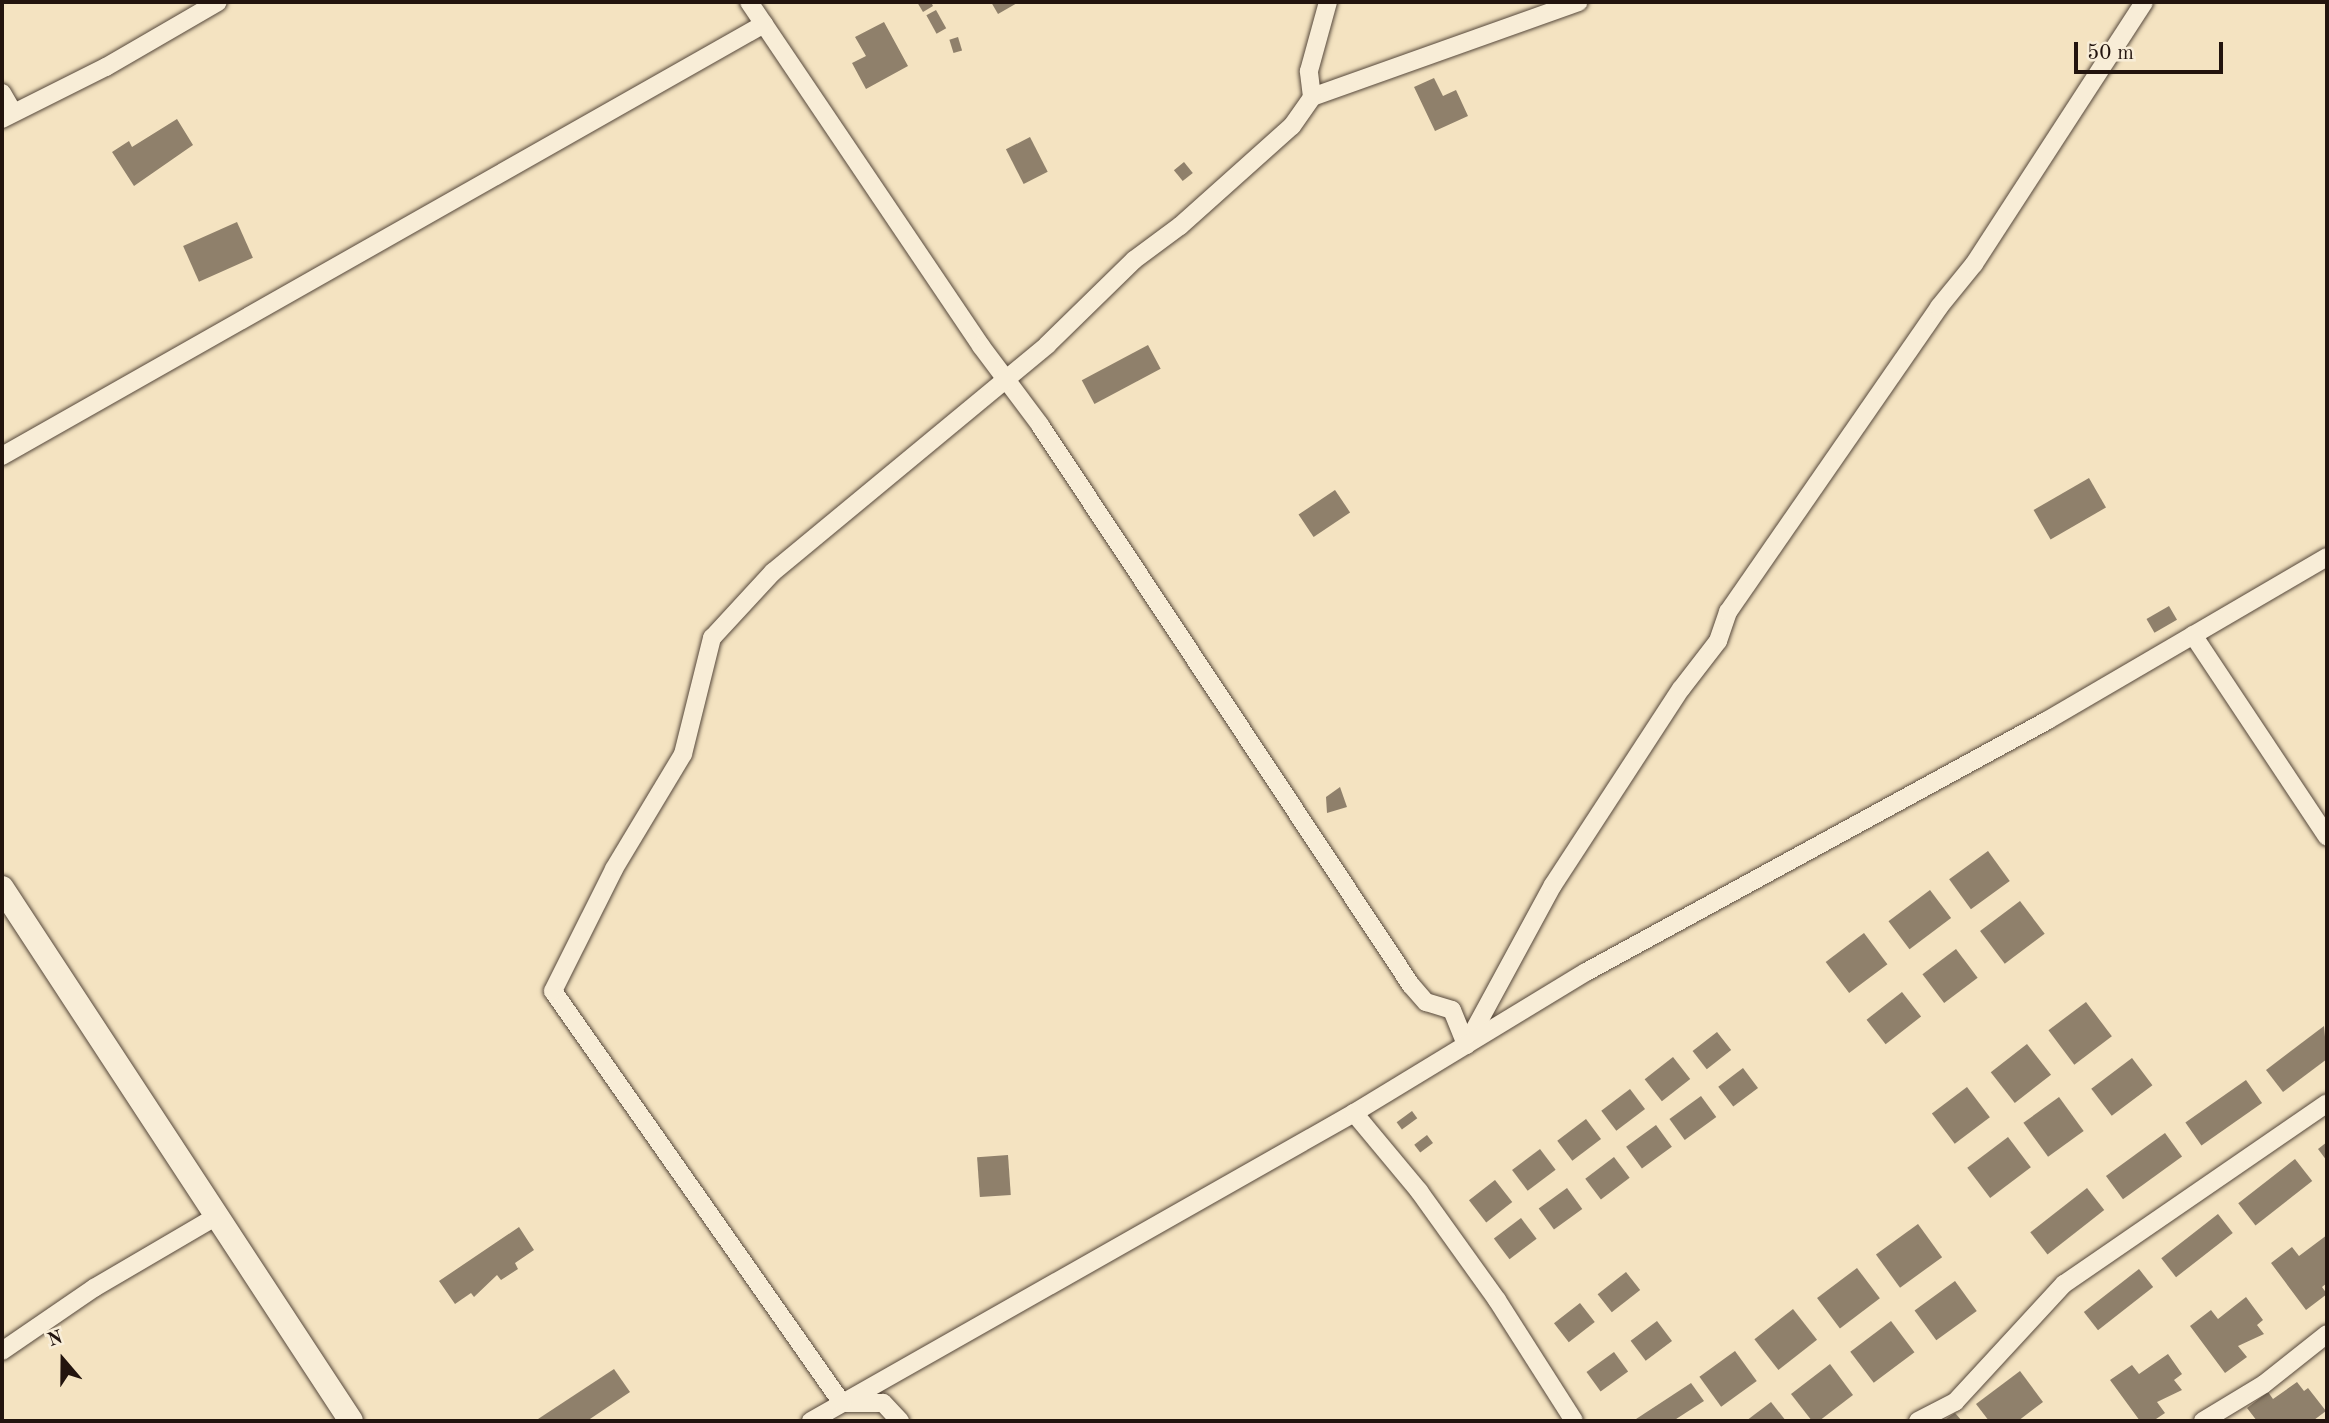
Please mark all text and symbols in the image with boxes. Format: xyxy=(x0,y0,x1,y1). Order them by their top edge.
scale bar xyxy=(2077,28,2226,72)
text: 50 m xyxy=(2087,43,2134,64)
north arrow xyxy=(28,1325,98,1395)
text: N xyxy=(46,1328,66,1351)

